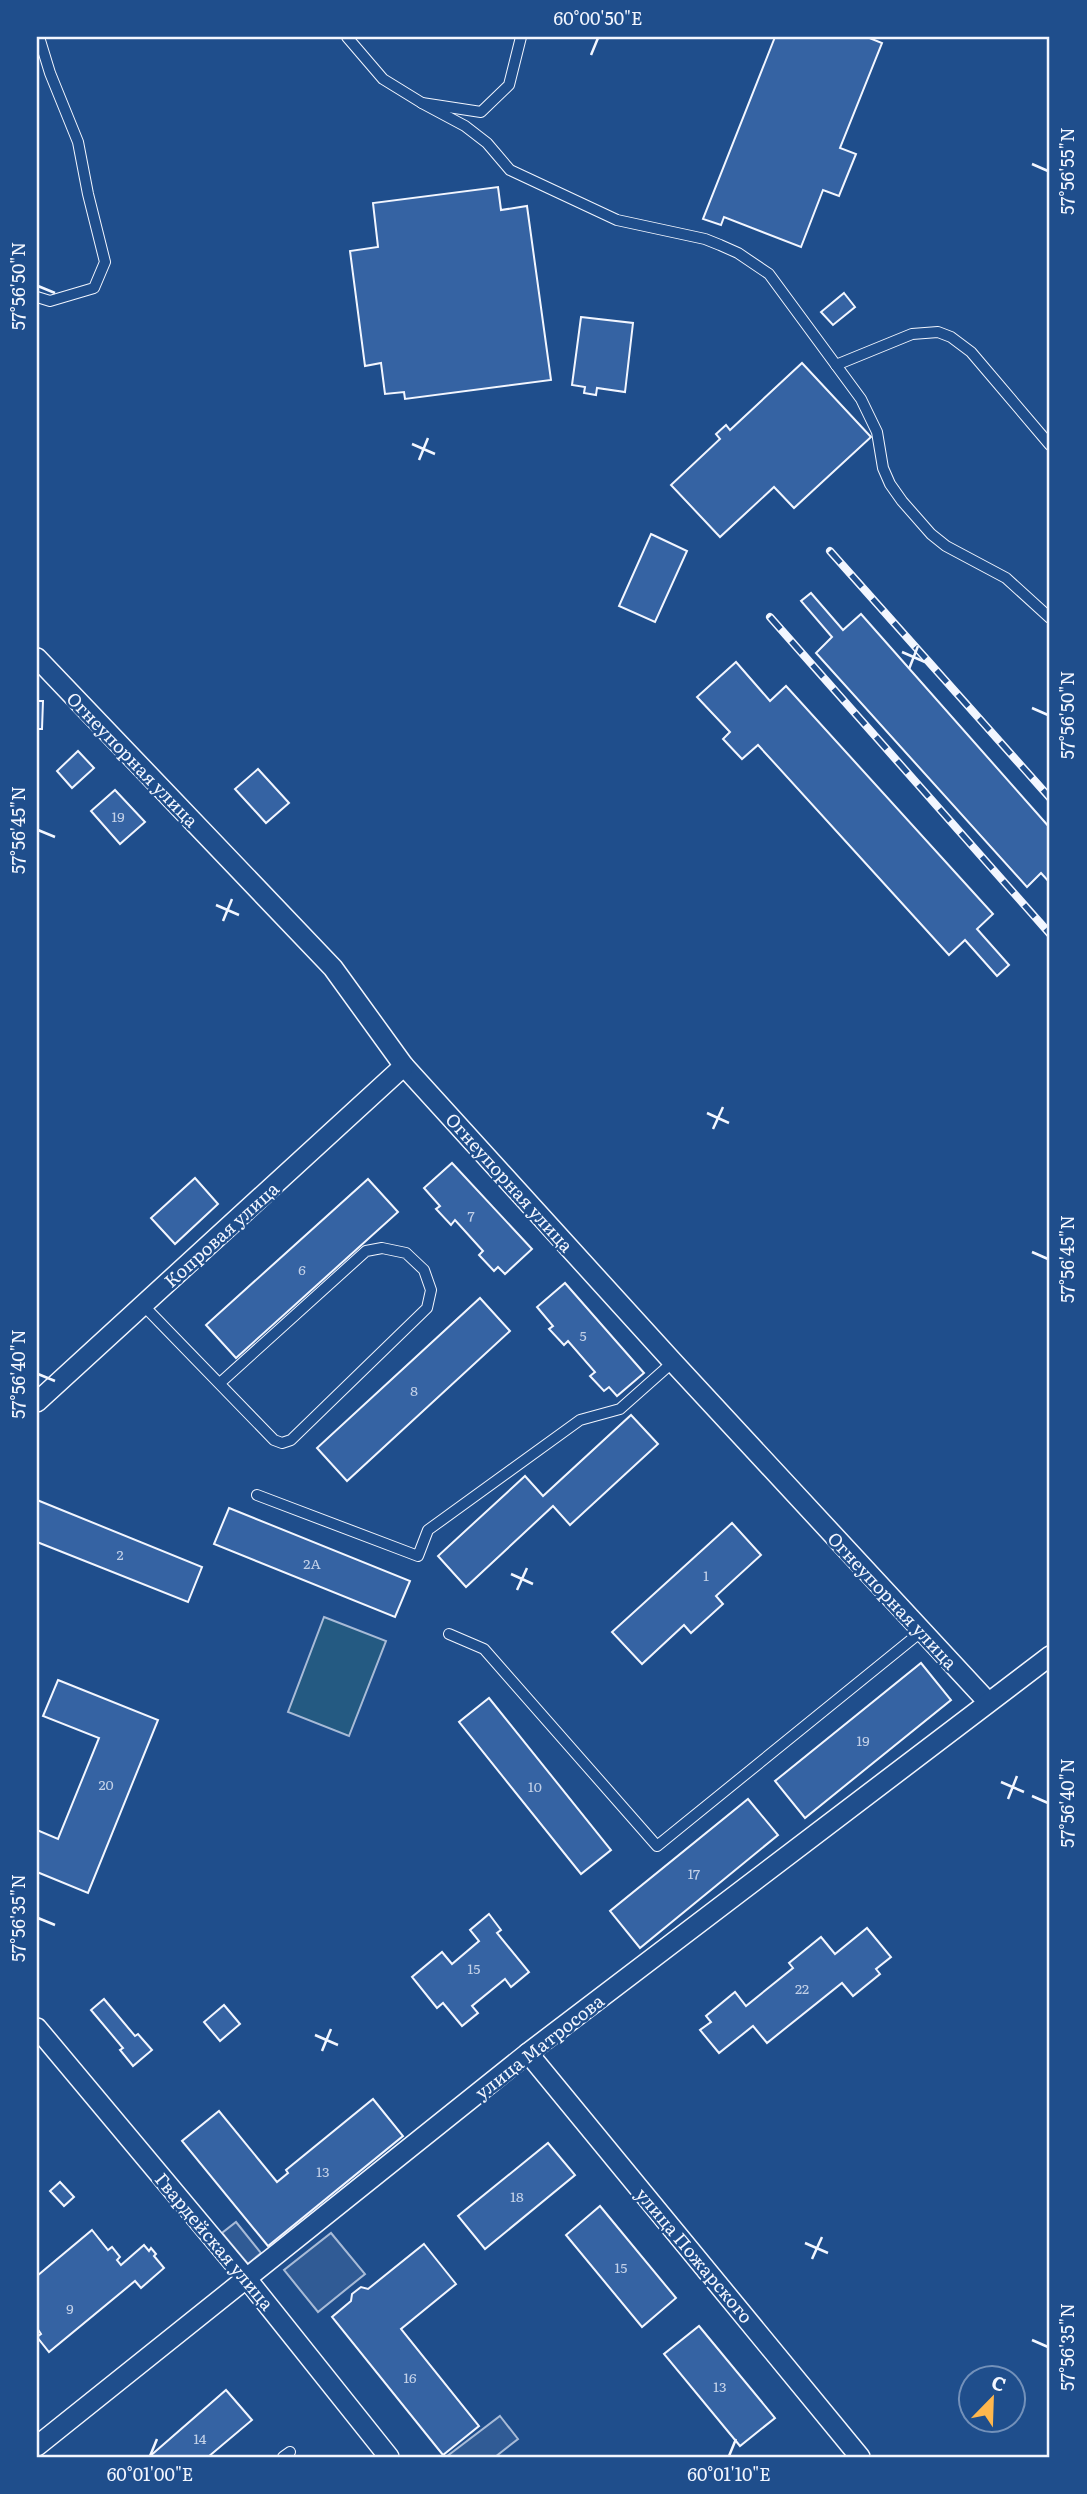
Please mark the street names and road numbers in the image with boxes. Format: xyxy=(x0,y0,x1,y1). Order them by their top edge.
street label: Огнеупорная улица xyxy=(61,685,205,833)
street label: Огнеупорная улица xyxy=(440,1106,580,1258)
street label: Копровая улица xyxy=(157,1175,285,1293)
street label: Огнеупорная улица xyxy=(822,1525,964,1675)
street label: улица Матросова xyxy=(469,1987,610,2105)
street label: Гвардейская улица xyxy=(149,2166,281,2316)
street label: улица Пожарского xyxy=(630,2181,760,2329)

